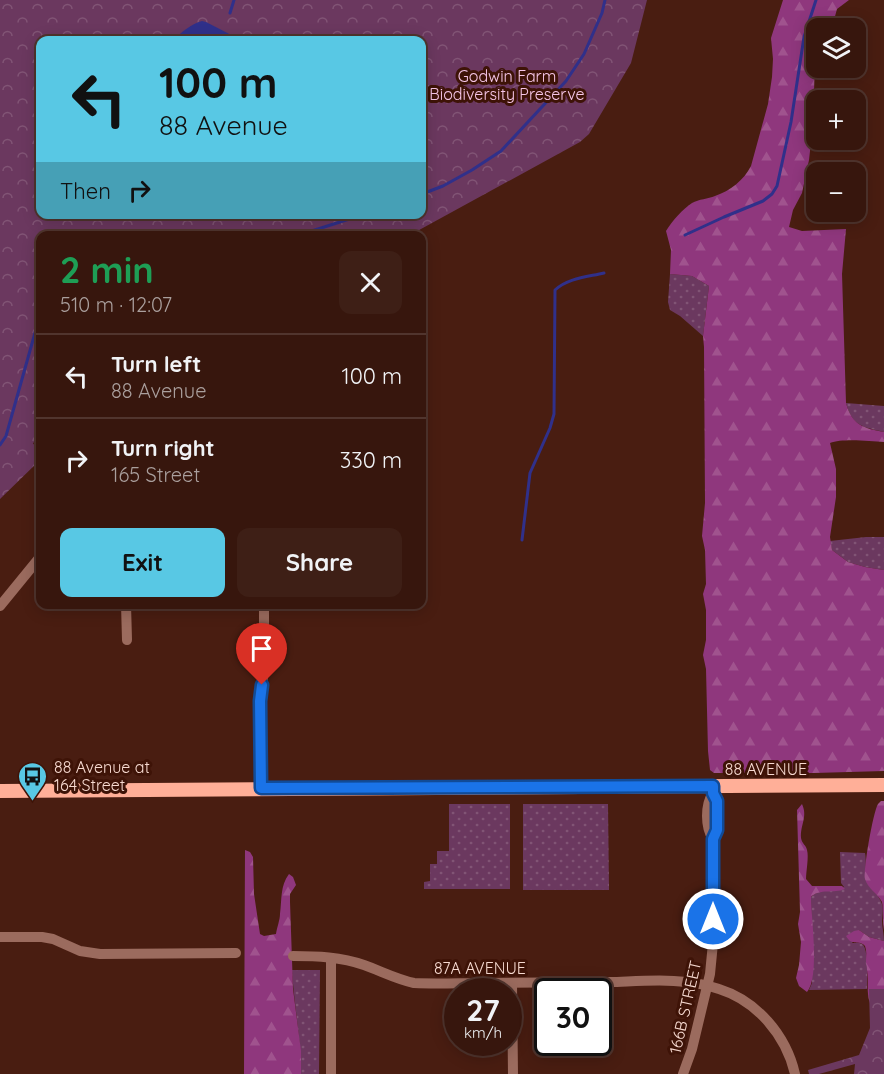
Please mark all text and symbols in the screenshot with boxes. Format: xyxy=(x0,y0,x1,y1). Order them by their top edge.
map controls xyxy=(806,18,866,222)
button: layers xyxy=(806,18,866,78)
text: 100 m xyxy=(159,56,277,109)
icon: left xyxy=(60,60,138,138)
park label: Godwin Farm Biodiversity Preserve xyxy=(429,66,585,104)
button: + xyxy=(806,90,866,150)
text: 88 Avenue xyxy=(159,108,288,142)
button: − xyxy=(806,162,866,222)
icon: right xyxy=(123,174,156,207)
text: Then xyxy=(60,177,111,205)
text: 2 min xyxy=(60,247,154,292)
button: close xyxy=(339,251,402,314)
text: 510 m · 12:07 xyxy=(60,292,172,317)
text: Turn left xyxy=(111,350,201,378)
icon: left xyxy=(60,360,93,393)
text: 100 m xyxy=(342,362,402,390)
text: 88 Avenue xyxy=(111,378,206,403)
text: Turn right xyxy=(111,434,215,462)
icon: right xyxy=(60,444,93,477)
text: 330 m xyxy=(340,446,402,474)
text: 165 Street xyxy=(111,462,200,487)
button: Exit xyxy=(60,528,225,597)
button: Share xyxy=(237,528,402,597)
pin xyxy=(236,623,287,685)
icon: arrive xyxy=(245,632,278,665)
place label: 88 Avenue at 164 Street xyxy=(54,757,150,795)
street label: 88 AVENUE xyxy=(725,759,807,779)
bus stop icon: 88 Avenue at 164 Street xyxy=(17,760,49,802)
position arrow xyxy=(681,887,745,951)
street label: 87A AVENUE xyxy=(434,958,526,978)
street label: 166B STREET xyxy=(665,958,706,1056)
speed limit sign: 30 xyxy=(534,978,612,1056)
text: 27 xyxy=(466,991,500,1029)
text: km/h xyxy=(464,1023,502,1042)

